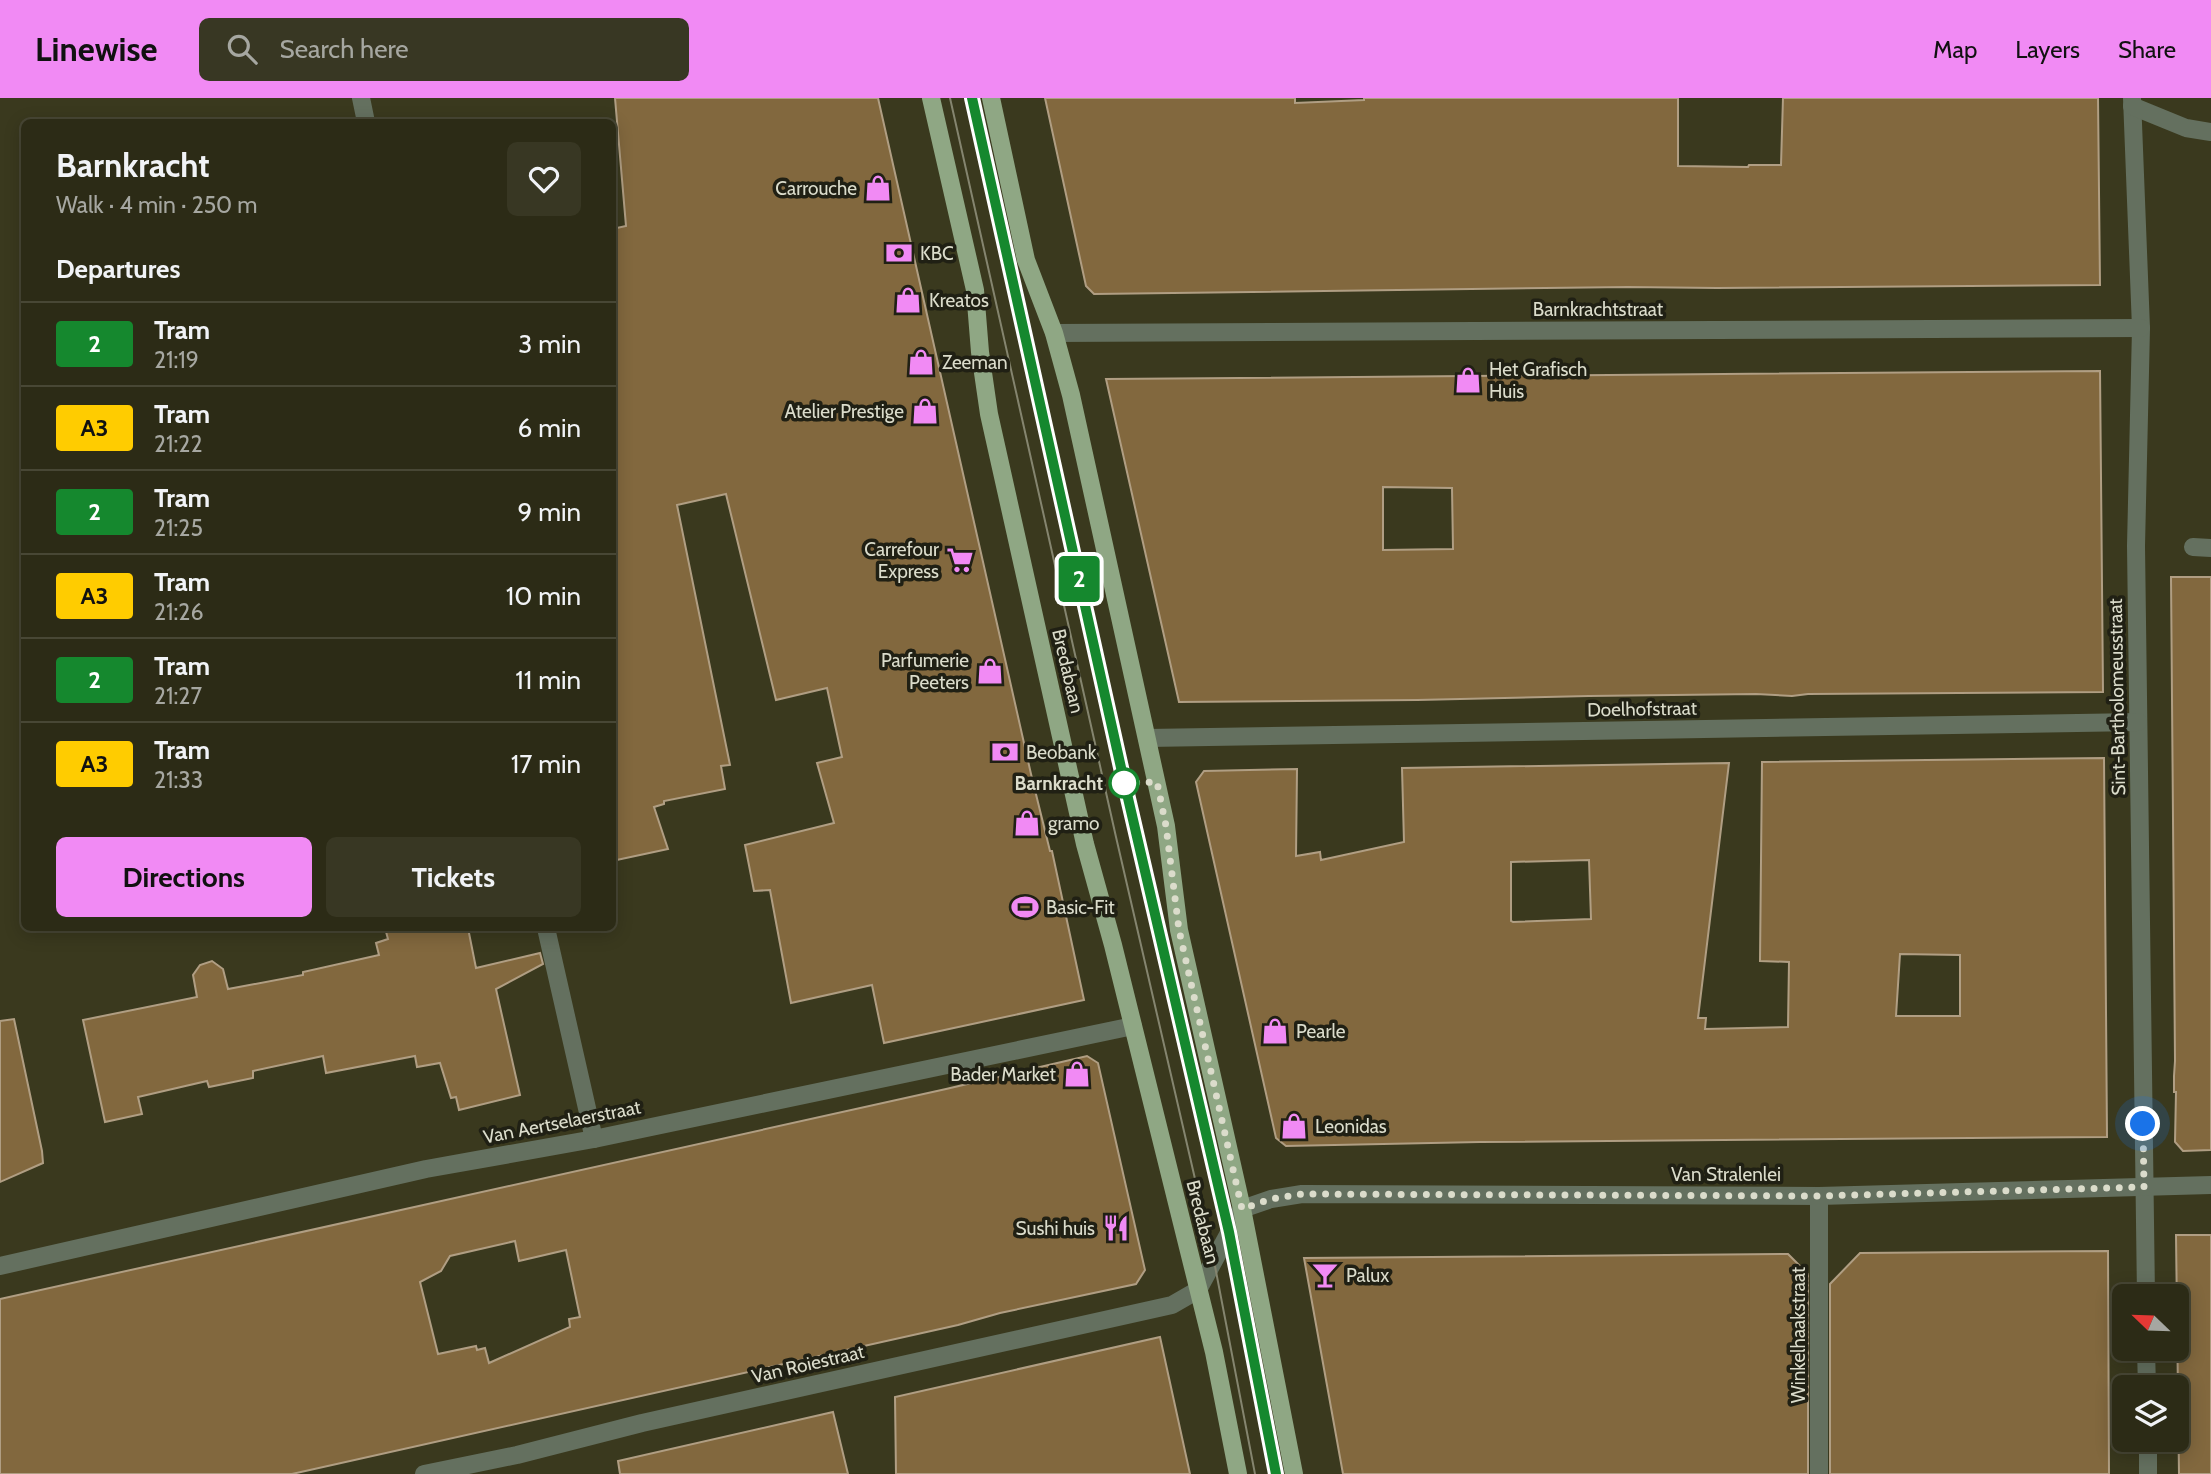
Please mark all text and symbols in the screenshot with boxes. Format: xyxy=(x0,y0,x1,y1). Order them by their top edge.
search box xyxy=(199,18,689,81)
text: Linewise xyxy=(35,29,157,69)
icon: search xyxy=(223,30,261,68)
text: Search here xyxy=(279,33,409,65)
text: Map xyxy=(1933,35,1977,64)
text: Layers xyxy=(2015,35,2080,64)
text: Share xyxy=(2118,35,2176,64)
button: heart xyxy=(507,142,581,216)
text: Barnkracht xyxy=(56,145,210,185)
shop icon: Carrouche xyxy=(863,173,893,203)
place label: Carrouche xyxy=(775,177,857,200)
text: Walk · 4 min · 250 m xyxy=(56,191,258,219)
bank icon: KBC xyxy=(884,238,914,268)
place label: KBC xyxy=(920,242,954,265)
text: Departures xyxy=(56,253,180,285)
shop icon: Kreatos xyxy=(893,285,923,315)
place label: Kreatos xyxy=(929,289,989,312)
street label: Barnkrachtstraat xyxy=(1533,298,1664,321)
text: Tram xyxy=(154,314,210,346)
text: 3 min xyxy=(518,328,581,360)
text: 2 xyxy=(88,329,101,358)
text: 21:19 xyxy=(154,346,199,374)
shop icon: Zeeman xyxy=(906,347,936,377)
place label: Zeeman xyxy=(942,351,1008,374)
place label: Het Grafisch Huis xyxy=(1489,358,1587,403)
shop icon: Het Grafisch Huis xyxy=(1453,365,1483,395)
shop icon: Atelier Prestige xyxy=(910,396,940,426)
text: Tram xyxy=(154,398,210,430)
place label: Atelier Prestige xyxy=(785,400,904,423)
text: 6 min xyxy=(518,412,581,444)
text: A3 xyxy=(81,413,108,442)
text: 21:22 xyxy=(154,430,202,458)
text: Tram xyxy=(154,482,210,514)
text: 9 min xyxy=(518,496,581,528)
text: 2 xyxy=(88,497,101,526)
text: 21:25 xyxy=(154,514,203,542)
place label: Carrefour Express xyxy=(864,538,939,583)
supermarket icon: Carrefour Express xyxy=(945,545,975,575)
line badge: 2 xyxy=(1056,556,1102,602)
text: 2 xyxy=(1073,564,1085,593)
text: Tram xyxy=(154,566,210,598)
text: 10 min xyxy=(506,580,581,612)
text: A3 xyxy=(81,581,108,610)
text: 21:26 xyxy=(154,598,203,626)
street label: Sint-Bartholomeusstraat xyxy=(2104,598,2130,796)
street label: Bredabaan xyxy=(1047,627,1089,715)
place label: Parfumerie Peeters xyxy=(881,649,969,694)
text: Tram xyxy=(154,650,210,682)
shop icon: Parfumerie Peeters xyxy=(975,656,1005,686)
text: 11 min xyxy=(515,664,581,696)
text: 2 xyxy=(88,665,101,694)
text: 21:27 xyxy=(154,682,202,710)
street label: Doelhofstraat xyxy=(1587,697,1698,721)
text: Tram xyxy=(154,734,210,766)
bank icon: Beobank xyxy=(990,737,1020,767)
place label: Beobank xyxy=(1026,741,1097,764)
text: 17 min xyxy=(511,748,581,780)
text: A3 xyxy=(81,749,108,778)
text: 21:33 xyxy=(154,766,203,794)
marker: Barnkracht xyxy=(1109,768,1139,798)
place label: Barnkracht xyxy=(1015,772,1103,795)
shop icon: gramo xyxy=(1012,808,1042,838)
place label: gramo xyxy=(1048,812,1100,835)
button: Directions xyxy=(56,837,312,917)
button: Tickets xyxy=(326,837,581,917)
sports icon: Basic-Fit xyxy=(1010,892,1040,922)
place label: Basic-Fit xyxy=(1046,896,1115,919)
shop icon: Pearle xyxy=(1260,1016,1290,1046)
place label: Pearle xyxy=(1296,1020,1346,1043)
shop icon: Bader Market xyxy=(1062,1059,1092,1089)
place label: Bader Market xyxy=(950,1063,1057,1086)
street label: Van Aertselaerstraat xyxy=(481,1095,643,1149)
your location xyxy=(2125,1106,2160,1141)
shop icon: Leonidas xyxy=(1279,1111,1309,1141)
place label: Leonidas xyxy=(1315,1115,1387,1138)
street label: Van Stralenlei xyxy=(1671,1163,1781,1186)
street label: Bredabaan xyxy=(1181,1178,1225,1266)
restaurant icon: Sushi huis xyxy=(1101,1213,1131,1243)
place label: Sushi huis xyxy=(1015,1217,1095,1240)
bar icon: Palux xyxy=(1310,1260,1340,1290)
place label: Palux xyxy=(1346,1264,1389,1287)
street label: Winkelhaakstraat xyxy=(1787,1266,1810,1403)
north arrow xyxy=(2112,1284,2189,1362)
map controls xyxy=(2112,1284,2189,1452)
street label: Van Roiestraat xyxy=(750,1340,867,1388)
button: layers xyxy=(2112,1375,2189,1452)

